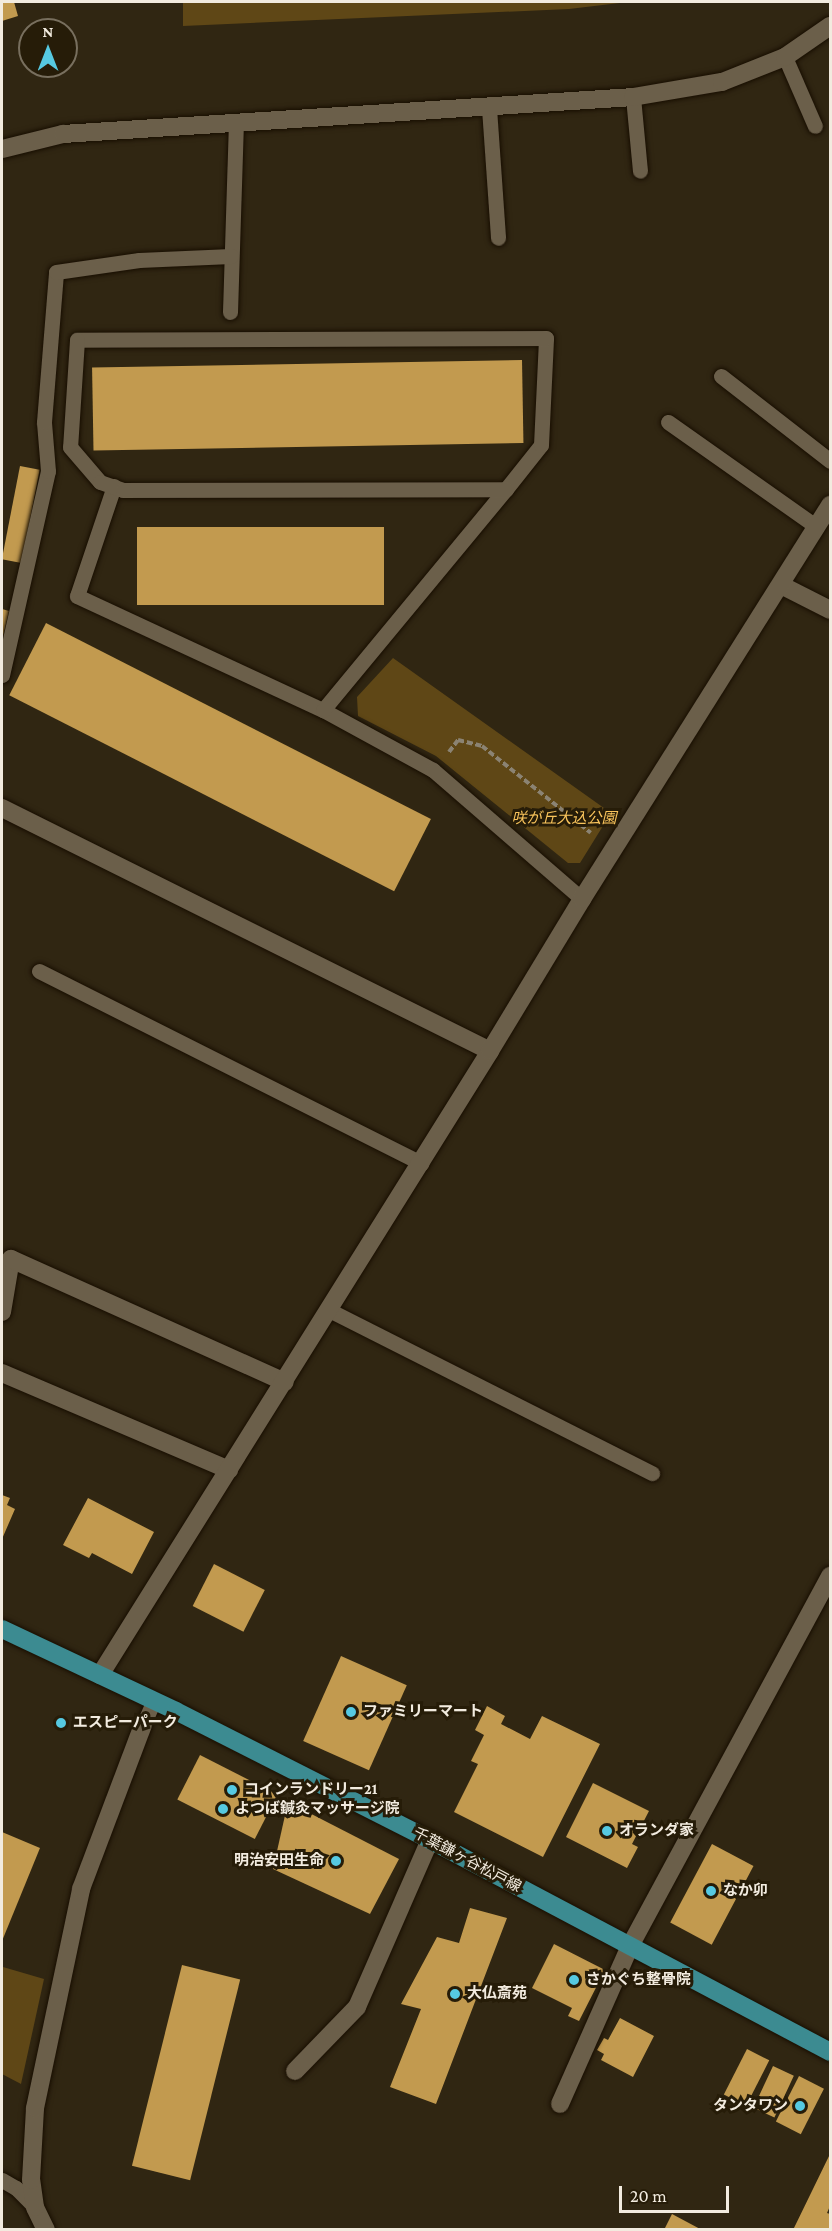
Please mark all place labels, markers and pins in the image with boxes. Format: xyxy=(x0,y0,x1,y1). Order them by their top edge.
place label: ファミリーマート xyxy=(363,1703,483,1721)
marker: ファミリーマート xyxy=(344,1705,358,1719)
place label: エスピーパーク xyxy=(73,1714,178,1732)
marker: エスピーパーク xyxy=(54,1716,68,1730)
place label: コインランドリー21 xyxy=(244,1781,377,1799)
marker: コインランドリー21 xyxy=(225,1783,239,1797)
place label: よつば鍼灸マッサージ院 xyxy=(235,1800,400,1818)
marker: よつば鍼灸マッサージ院 xyxy=(216,1802,230,1816)
place label: オランダ家 xyxy=(619,1822,694,1840)
marker: オランダ家 xyxy=(600,1824,614,1838)
place label: 明治安田生命 xyxy=(234,1852,324,1870)
marker: 明治安田生命 xyxy=(329,1854,343,1868)
place label: なか卯 xyxy=(723,1882,768,1900)
marker: なか卯 xyxy=(704,1884,718,1898)
place label: さかぐち整骨院 xyxy=(586,1971,691,1989)
marker: さかぐち整骨院 xyxy=(567,1973,581,1987)
place label: 大仏斎苑 xyxy=(467,1985,527,2003)
marker: 大仏斎苑 xyxy=(448,1987,462,2001)
place label: タンタワン xyxy=(713,2097,788,2115)
marker: タンタワン xyxy=(793,2099,807,2113)

